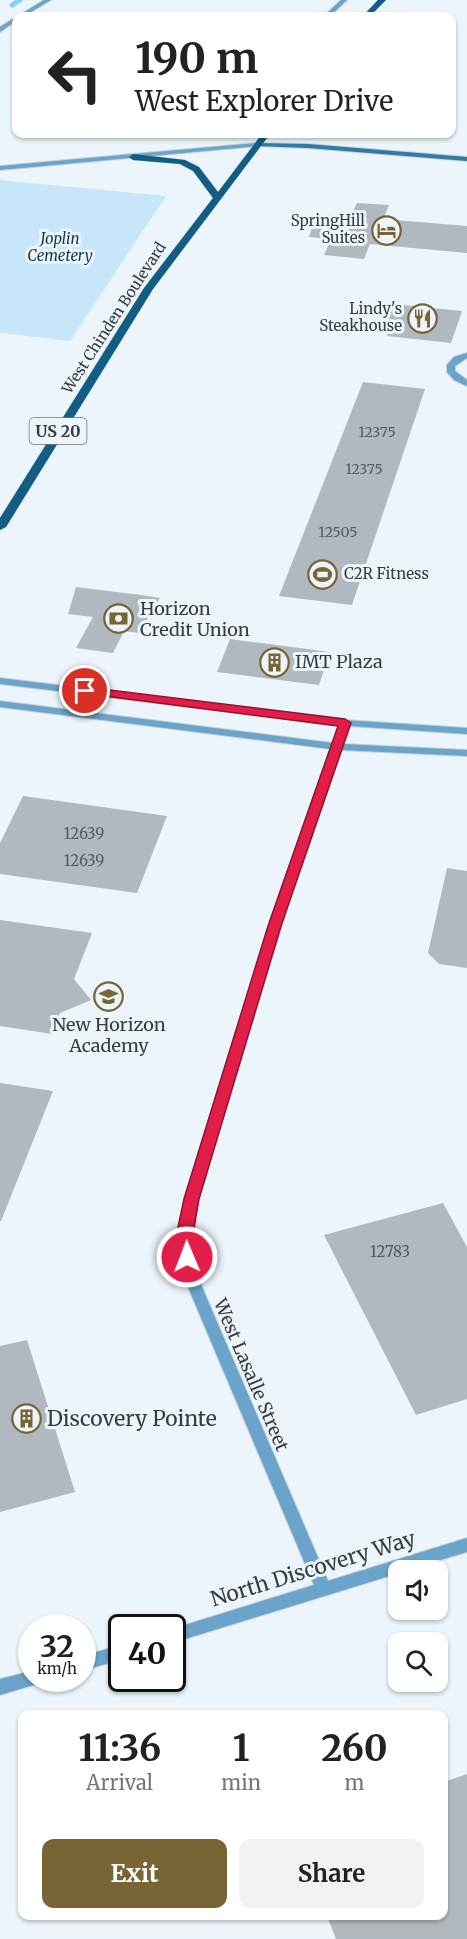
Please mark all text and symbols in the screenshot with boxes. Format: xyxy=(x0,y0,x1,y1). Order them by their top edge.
text: 190 m xyxy=(135,32,258,84)
icon: left xyxy=(36,36,114,114)
text: West Explorer Drive xyxy=(135,84,393,118)
place label: SpringHill Suites xyxy=(291,211,365,247)
hotel icon: SpringHill Suites xyxy=(370,214,402,246)
park label: Joplin Cemetery xyxy=(27,229,93,265)
street label: West Chinden Boulevard xyxy=(57,238,170,398)
place label: Lindy's Steakhouse xyxy=(319,299,402,335)
restaurant icon: Lindy's Steakhouse xyxy=(407,302,439,334)
road number: US 20 xyxy=(29,418,86,444)
house number: 12375 xyxy=(358,423,396,441)
house number: 12375 xyxy=(345,460,383,478)
house number: 12505 xyxy=(319,523,357,541)
sports icon: C2R Fitness xyxy=(307,558,339,590)
place label: C2R Fitness xyxy=(344,564,429,583)
place label: Horizon Credit Union xyxy=(140,597,250,641)
bank icon: Horizon Credit Union xyxy=(103,603,135,635)
building icon: IMT Plaza xyxy=(258,646,290,678)
place label: IMT Plaza xyxy=(295,650,383,673)
pin xyxy=(59,665,110,716)
icon: arrive xyxy=(68,674,101,707)
house number: 12639 xyxy=(64,824,104,843)
house number: 12639 xyxy=(64,851,104,870)
school or university icon: New Horizon Academy xyxy=(93,980,125,1012)
place label: New Horizon Academy xyxy=(52,1013,166,1057)
position arrow xyxy=(155,1225,219,1289)
house number: 12783 xyxy=(370,1242,410,1261)
street label: West Lasalle Street xyxy=(209,1294,294,1455)
building icon: Discovery Pointe xyxy=(10,1403,42,1435)
place label: Discovery Pointe xyxy=(47,1405,217,1432)
street label: North Discovery Way xyxy=(207,1524,419,1613)
map controls xyxy=(388,1560,448,1692)
button: sound xyxy=(388,1560,448,1620)
speed limit sign: 40 xyxy=(108,1614,186,1692)
text: 32 xyxy=(40,1627,74,1665)
button: search xyxy=(388,1632,448,1692)
text: km/h xyxy=(37,1659,77,1678)
text: 11:36 xyxy=(78,1726,161,1771)
text: 1 xyxy=(233,1726,249,1771)
text: 260 xyxy=(321,1726,388,1771)
text: Arrival xyxy=(86,1770,153,1795)
text: min xyxy=(221,1770,261,1795)
text: m xyxy=(345,1770,364,1795)
button: Exit xyxy=(42,1839,227,1908)
button: Share xyxy=(239,1839,424,1908)

